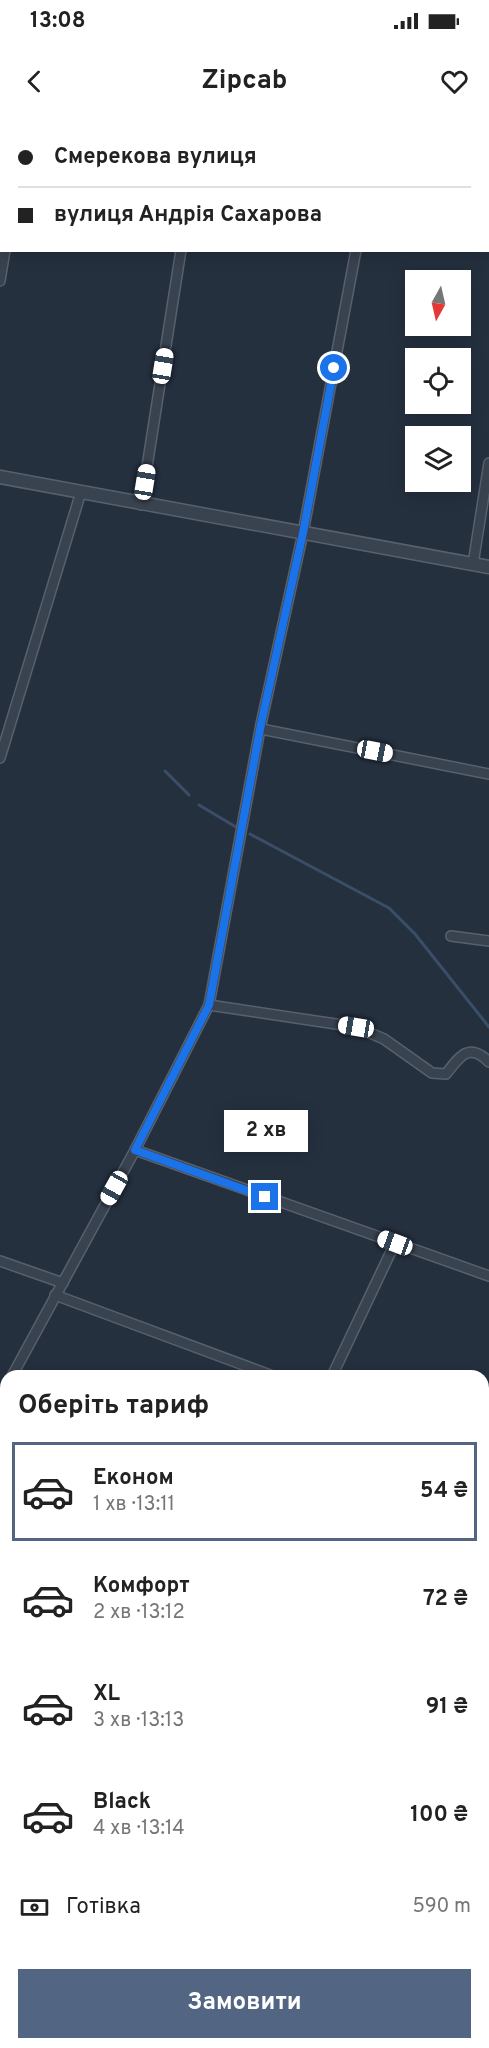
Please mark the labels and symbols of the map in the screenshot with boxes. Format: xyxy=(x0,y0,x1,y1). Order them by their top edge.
north arrow xyxy=(405,270,471,336)
car xyxy=(151,347,175,385)
route start xyxy=(320,354,347,381)
car xyxy=(133,463,157,501)
car xyxy=(356,739,394,763)
car xyxy=(337,1015,375,1039)
callout: 2 хв xyxy=(223,1110,307,1152)
car xyxy=(97,1168,131,1208)
route end xyxy=(251,1183,278,1210)
car xyxy=(375,1228,415,1258)

